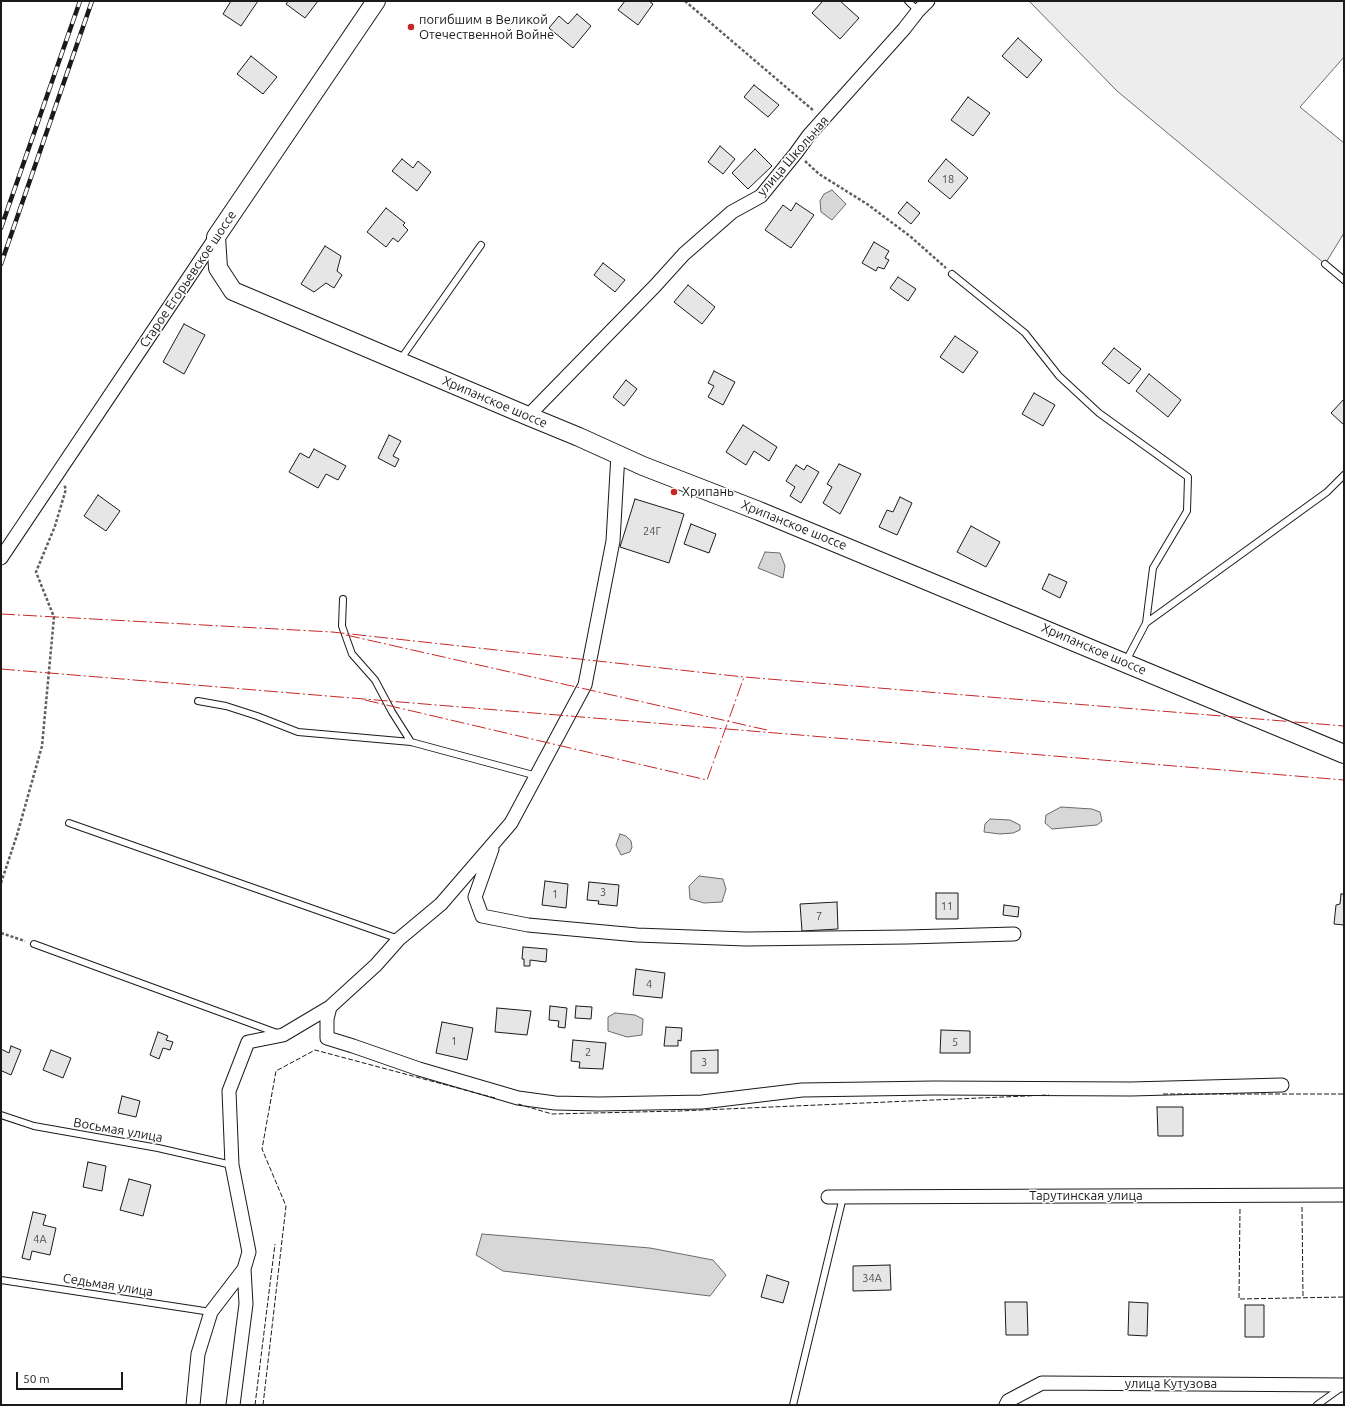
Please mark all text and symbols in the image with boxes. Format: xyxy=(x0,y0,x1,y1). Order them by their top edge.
place label: погибшим в Великой Отечественной Войне xyxy=(419,12,554,43)
marker: погибшим в Великой Отечественной Войне xyxy=(406,22,416,32)
street label: улица Школьная xyxy=(754,113,832,199)
house number: 18 xyxy=(942,172,954,186)
street label: Старое Егорьевское шоссе xyxy=(136,207,240,351)
street label: Хрипанское шоссе xyxy=(440,373,550,431)
place label: Хрипань xyxy=(682,484,734,500)
marker: Хрипань xyxy=(669,487,679,497)
street label: Хрипанское шоссе xyxy=(739,497,849,553)
house number: 24Г xyxy=(643,524,661,538)
street label: Хрипанское шоссе xyxy=(1039,620,1149,678)
house number: 3 xyxy=(600,885,606,899)
house number: 1 xyxy=(552,887,558,901)
house number: 11 xyxy=(941,899,953,913)
house number: 7 xyxy=(816,909,822,923)
house number: 4 xyxy=(646,977,652,991)
house number: 1 xyxy=(451,1034,457,1048)
house number: 5 xyxy=(952,1035,958,1049)
house number: 2 xyxy=(585,1045,591,1059)
house number: 3 xyxy=(701,1055,707,1069)
street label: Восьмая улица xyxy=(72,1114,164,1146)
street label: Тарутинская улица xyxy=(1029,1188,1143,1204)
house number: 4А xyxy=(33,1232,47,1246)
street label: Седьмая улица xyxy=(62,1270,154,1300)
house number: 34А xyxy=(862,1271,882,1285)
scale bar xyxy=(18,1364,125,1390)
text: 50 m xyxy=(23,1372,50,1385)
street label: улица Кутузова xyxy=(1125,1376,1217,1392)

